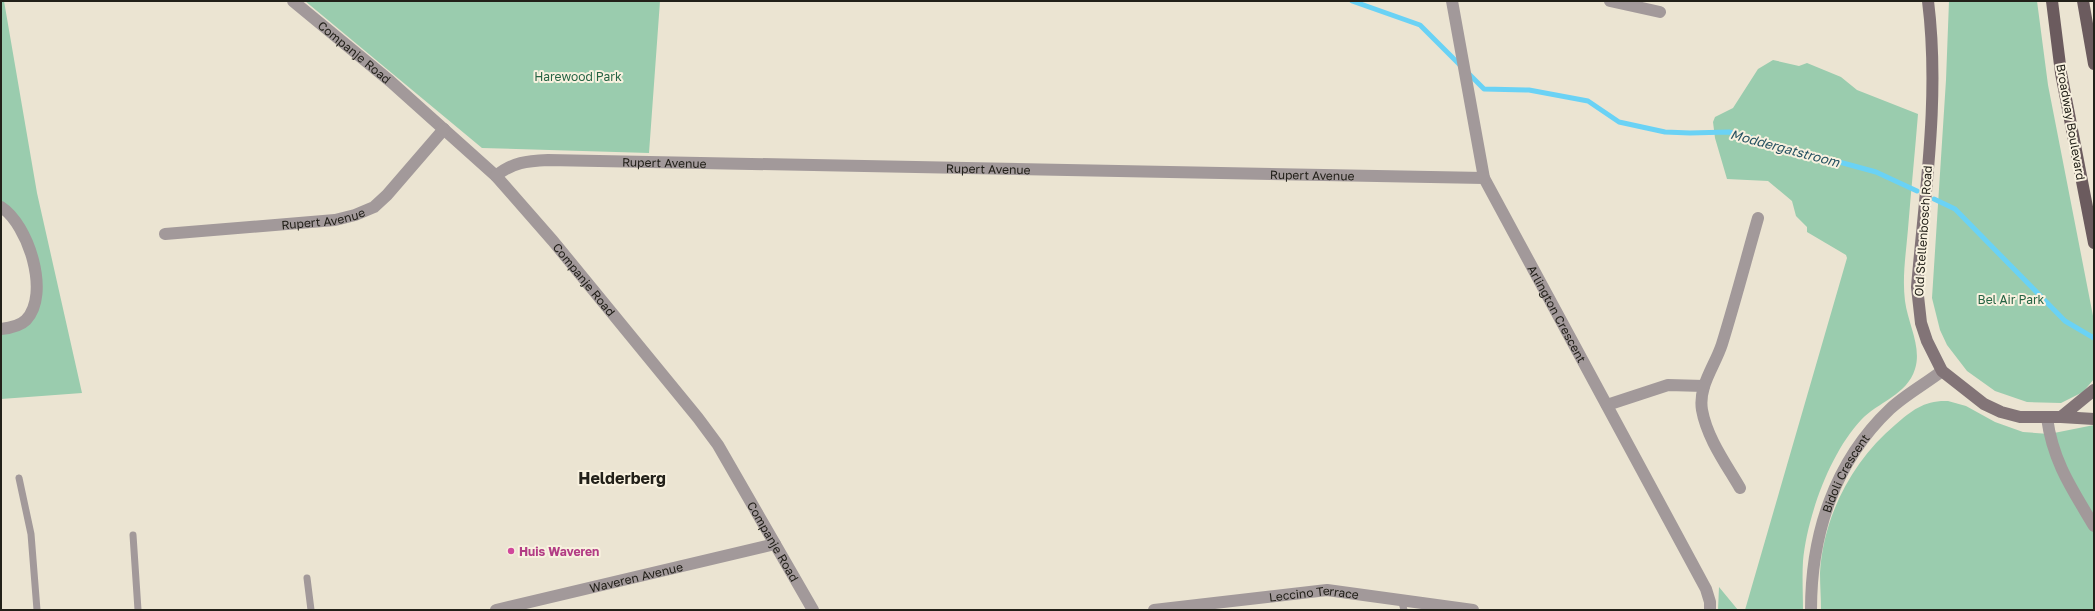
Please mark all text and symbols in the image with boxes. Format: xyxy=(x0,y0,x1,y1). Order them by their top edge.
street label: Companje Road xyxy=(315,17,394,86)
street label: Broadway Boulevard xyxy=(2053,63,2089,181)
park label: Harewood Park xyxy=(534,69,622,84)
water label: Moddergatstroom xyxy=(1729,126,1842,170)
street label: Rupert Avenue xyxy=(622,154,707,171)
street label: Rupert Avenue xyxy=(946,160,1031,177)
street label: Old Stellenbosch Road xyxy=(1911,165,1935,297)
street label: Rupert Avenue xyxy=(1270,166,1355,183)
street label: Rupert Avenue xyxy=(281,204,367,232)
street label: Companje Road xyxy=(550,240,619,319)
street label: Arlington Crescent xyxy=(1525,262,1590,365)
park label: Bel Air Park xyxy=(1978,292,2045,307)
street label: Bidoli Crescent xyxy=(1819,430,1872,515)
district label: Helderberg xyxy=(578,468,666,488)
street label: Companje Road xyxy=(744,498,802,584)
place label: Huis Waveren xyxy=(519,544,599,559)
marker: Huis Waveren xyxy=(506,546,516,556)
street label: Waveren Avenue xyxy=(588,559,684,595)
street label: Leccino Terrace xyxy=(1268,582,1360,604)

